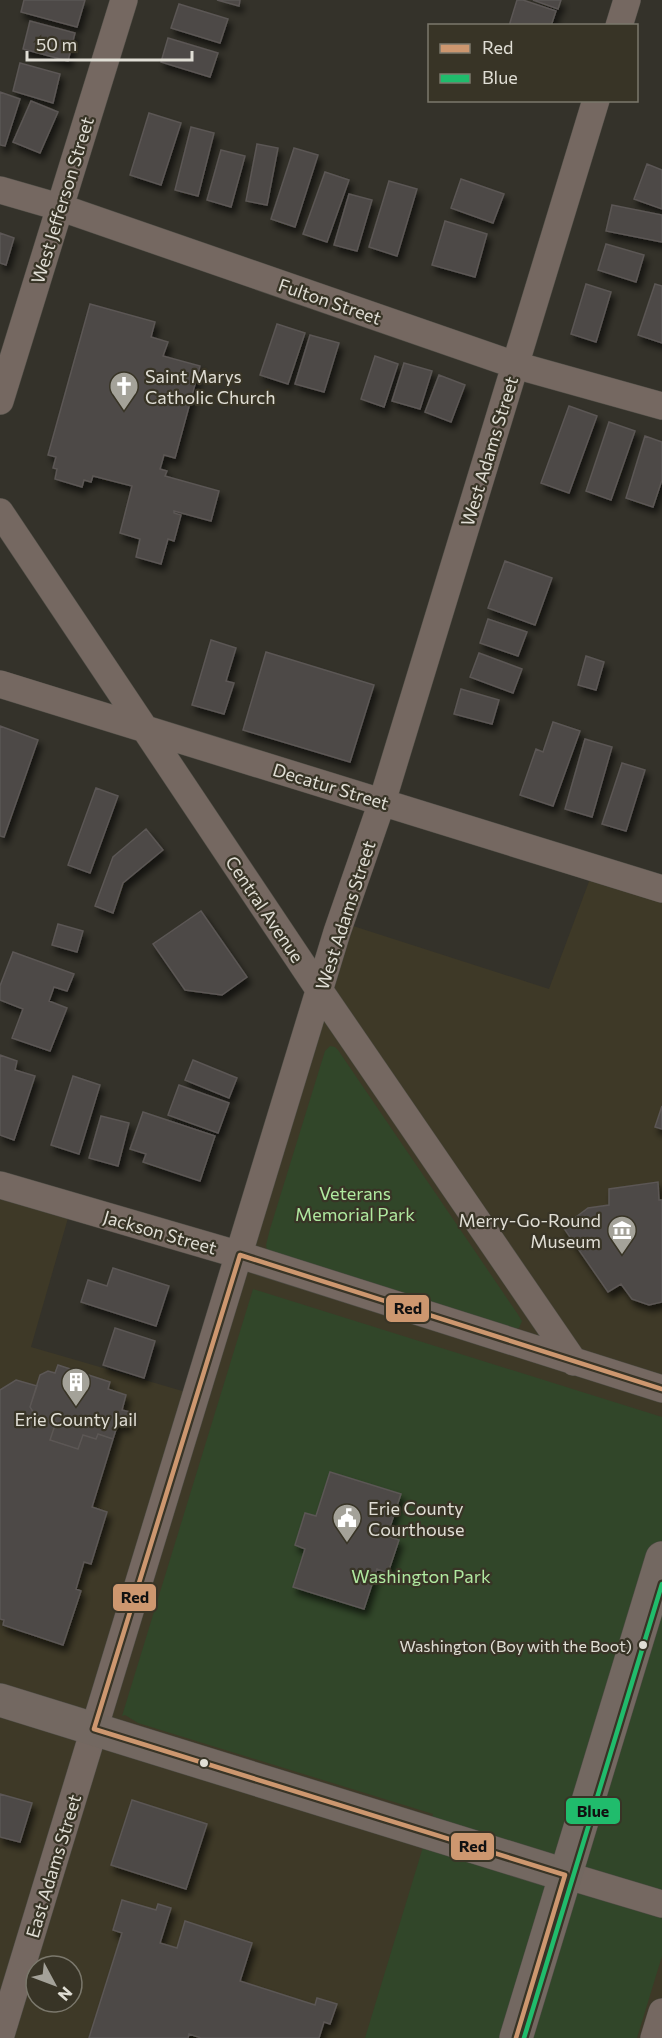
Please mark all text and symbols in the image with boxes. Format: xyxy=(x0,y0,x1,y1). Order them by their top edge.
scale bar xyxy=(27,24,192,62)
legend xyxy=(428,24,638,102)
text: 50 m xyxy=(36,33,77,55)
text: Red xyxy=(482,36,513,58)
text: Blue xyxy=(482,66,518,88)
street label: West Jefferson Street xyxy=(26,114,98,286)
street label: Fulton Street xyxy=(276,273,384,329)
place label: Saint Marys Catholic Church xyxy=(145,365,276,408)
church icon: Saint Marys Catholic Church xyxy=(108,370,140,412)
street label: West Adams Street xyxy=(456,373,522,529)
street label: Decatur Street xyxy=(270,758,392,814)
street label: West Adams Street xyxy=(310,838,380,992)
street label: Central Avenue xyxy=(221,851,309,967)
park label: Veterans Memorial Park xyxy=(295,1182,415,1225)
street label: Jackson Street xyxy=(101,1205,219,1259)
place label: Merry-Go-Round Museum xyxy=(458,1209,601,1252)
museum icon: Merry-Go-Round Museum xyxy=(606,1214,638,1256)
line badge: Red xyxy=(385,1294,430,1323)
text: Red xyxy=(394,1298,422,1317)
building icon: Erie County Jail xyxy=(60,1366,92,1408)
place label: Erie County Jail xyxy=(15,1408,137,1430)
place label: Erie County Courthouse xyxy=(368,1497,465,1540)
public building icon: Erie County Courthouse xyxy=(331,1502,363,1544)
park label: Washington Park xyxy=(351,1565,491,1587)
line badge: Red xyxy=(112,1583,157,1612)
text: Red xyxy=(121,1587,149,1606)
place label: Washington (Boy with the Boot) xyxy=(399,1636,632,1655)
marker: Washington (Boy with the Boot) xyxy=(637,1639,649,1651)
unlabelled marker xyxy=(198,1757,210,1769)
street label: East Adams Street xyxy=(21,1791,85,1941)
line badge: Blue xyxy=(565,1797,621,1825)
text: Blue xyxy=(577,1801,609,1820)
line badge: Red xyxy=(450,1832,495,1861)
text: Red xyxy=(459,1836,487,1855)
north arrow xyxy=(24,1954,84,2014)
text: N xyxy=(55,1983,77,2005)

